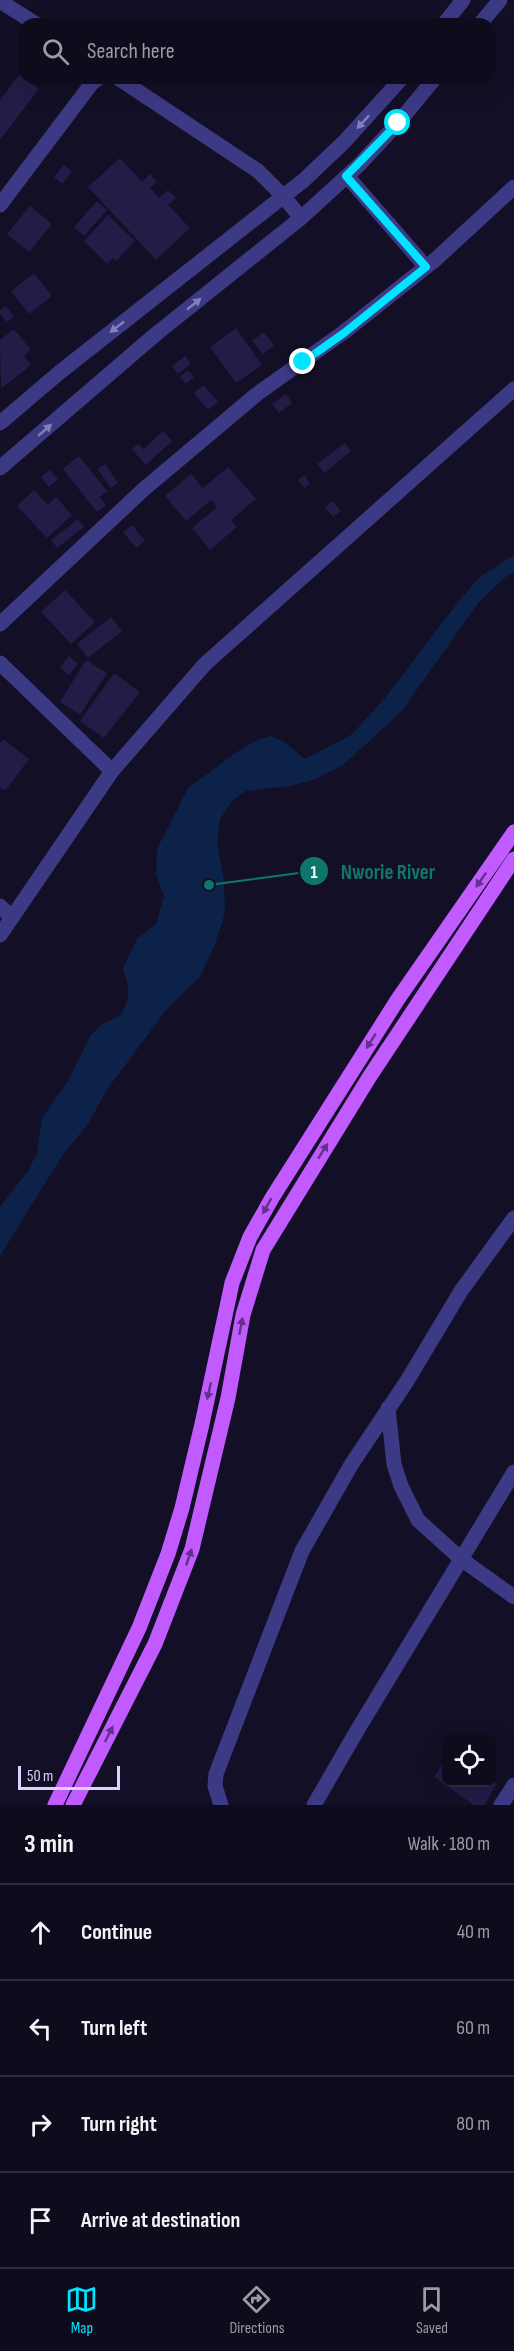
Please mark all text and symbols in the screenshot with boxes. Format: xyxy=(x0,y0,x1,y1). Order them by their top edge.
search box xyxy=(18,18,496,84)
icon: search xyxy=(39,35,72,68)
text: Search here xyxy=(87,38,174,65)
route start xyxy=(384,109,410,135)
one-way arrow xyxy=(357,114,371,128)
one-way arrow xyxy=(186,298,201,311)
one-way arrow xyxy=(109,320,125,333)
route end xyxy=(289,348,315,374)
one-way arrow xyxy=(37,424,52,437)
callout: Nworie River xyxy=(299,852,447,891)
text: Nworie River xyxy=(341,860,436,885)
text: 1 xyxy=(310,862,318,883)
one-way arrow xyxy=(475,871,487,887)
one-way arrow xyxy=(366,1033,377,1049)
one-way arrow xyxy=(318,1143,329,1159)
one-way arrow xyxy=(262,1198,273,1214)
one-way arrow xyxy=(237,1316,246,1335)
one-way arrow xyxy=(204,1381,214,1400)
one-way arrow xyxy=(185,1548,195,1566)
one-way arrow xyxy=(103,1725,113,1743)
map controls xyxy=(442,1733,496,1787)
button: locate xyxy=(442,1733,496,1787)
scale bar xyxy=(18,1763,120,1790)
text: 50 m xyxy=(27,1767,53,1786)
text: 3 min xyxy=(24,1829,74,1860)
text: Walk · 180 m xyxy=(407,1832,490,1856)
icon: ahead xyxy=(24,1916,57,1949)
text: Continue xyxy=(81,1919,152,1946)
text: 40 m xyxy=(457,1920,490,1944)
icon: left xyxy=(24,2012,57,2045)
text: Turn left xyxy=(81,2015,147,2042)
text: 60 m xyxy=(456,2016,490,2040)
icon: right xyxy=(24,2108,57,2141)
text: Turn right xyxy=(81,2111,157,2138)
text: 80 m xyxy=(456,2112,490,2136)
icon: arrive xyxy=(24,2204,57,2237)
text: Arrive at destination xyxy=(81,2207,240,2234)
tab: Map xyxy=(65,2283,98,2338)
tab: Directions xyxy=(229,2283,284,2338)
tab: Saved xyxy=(415,2283,448,2338)

